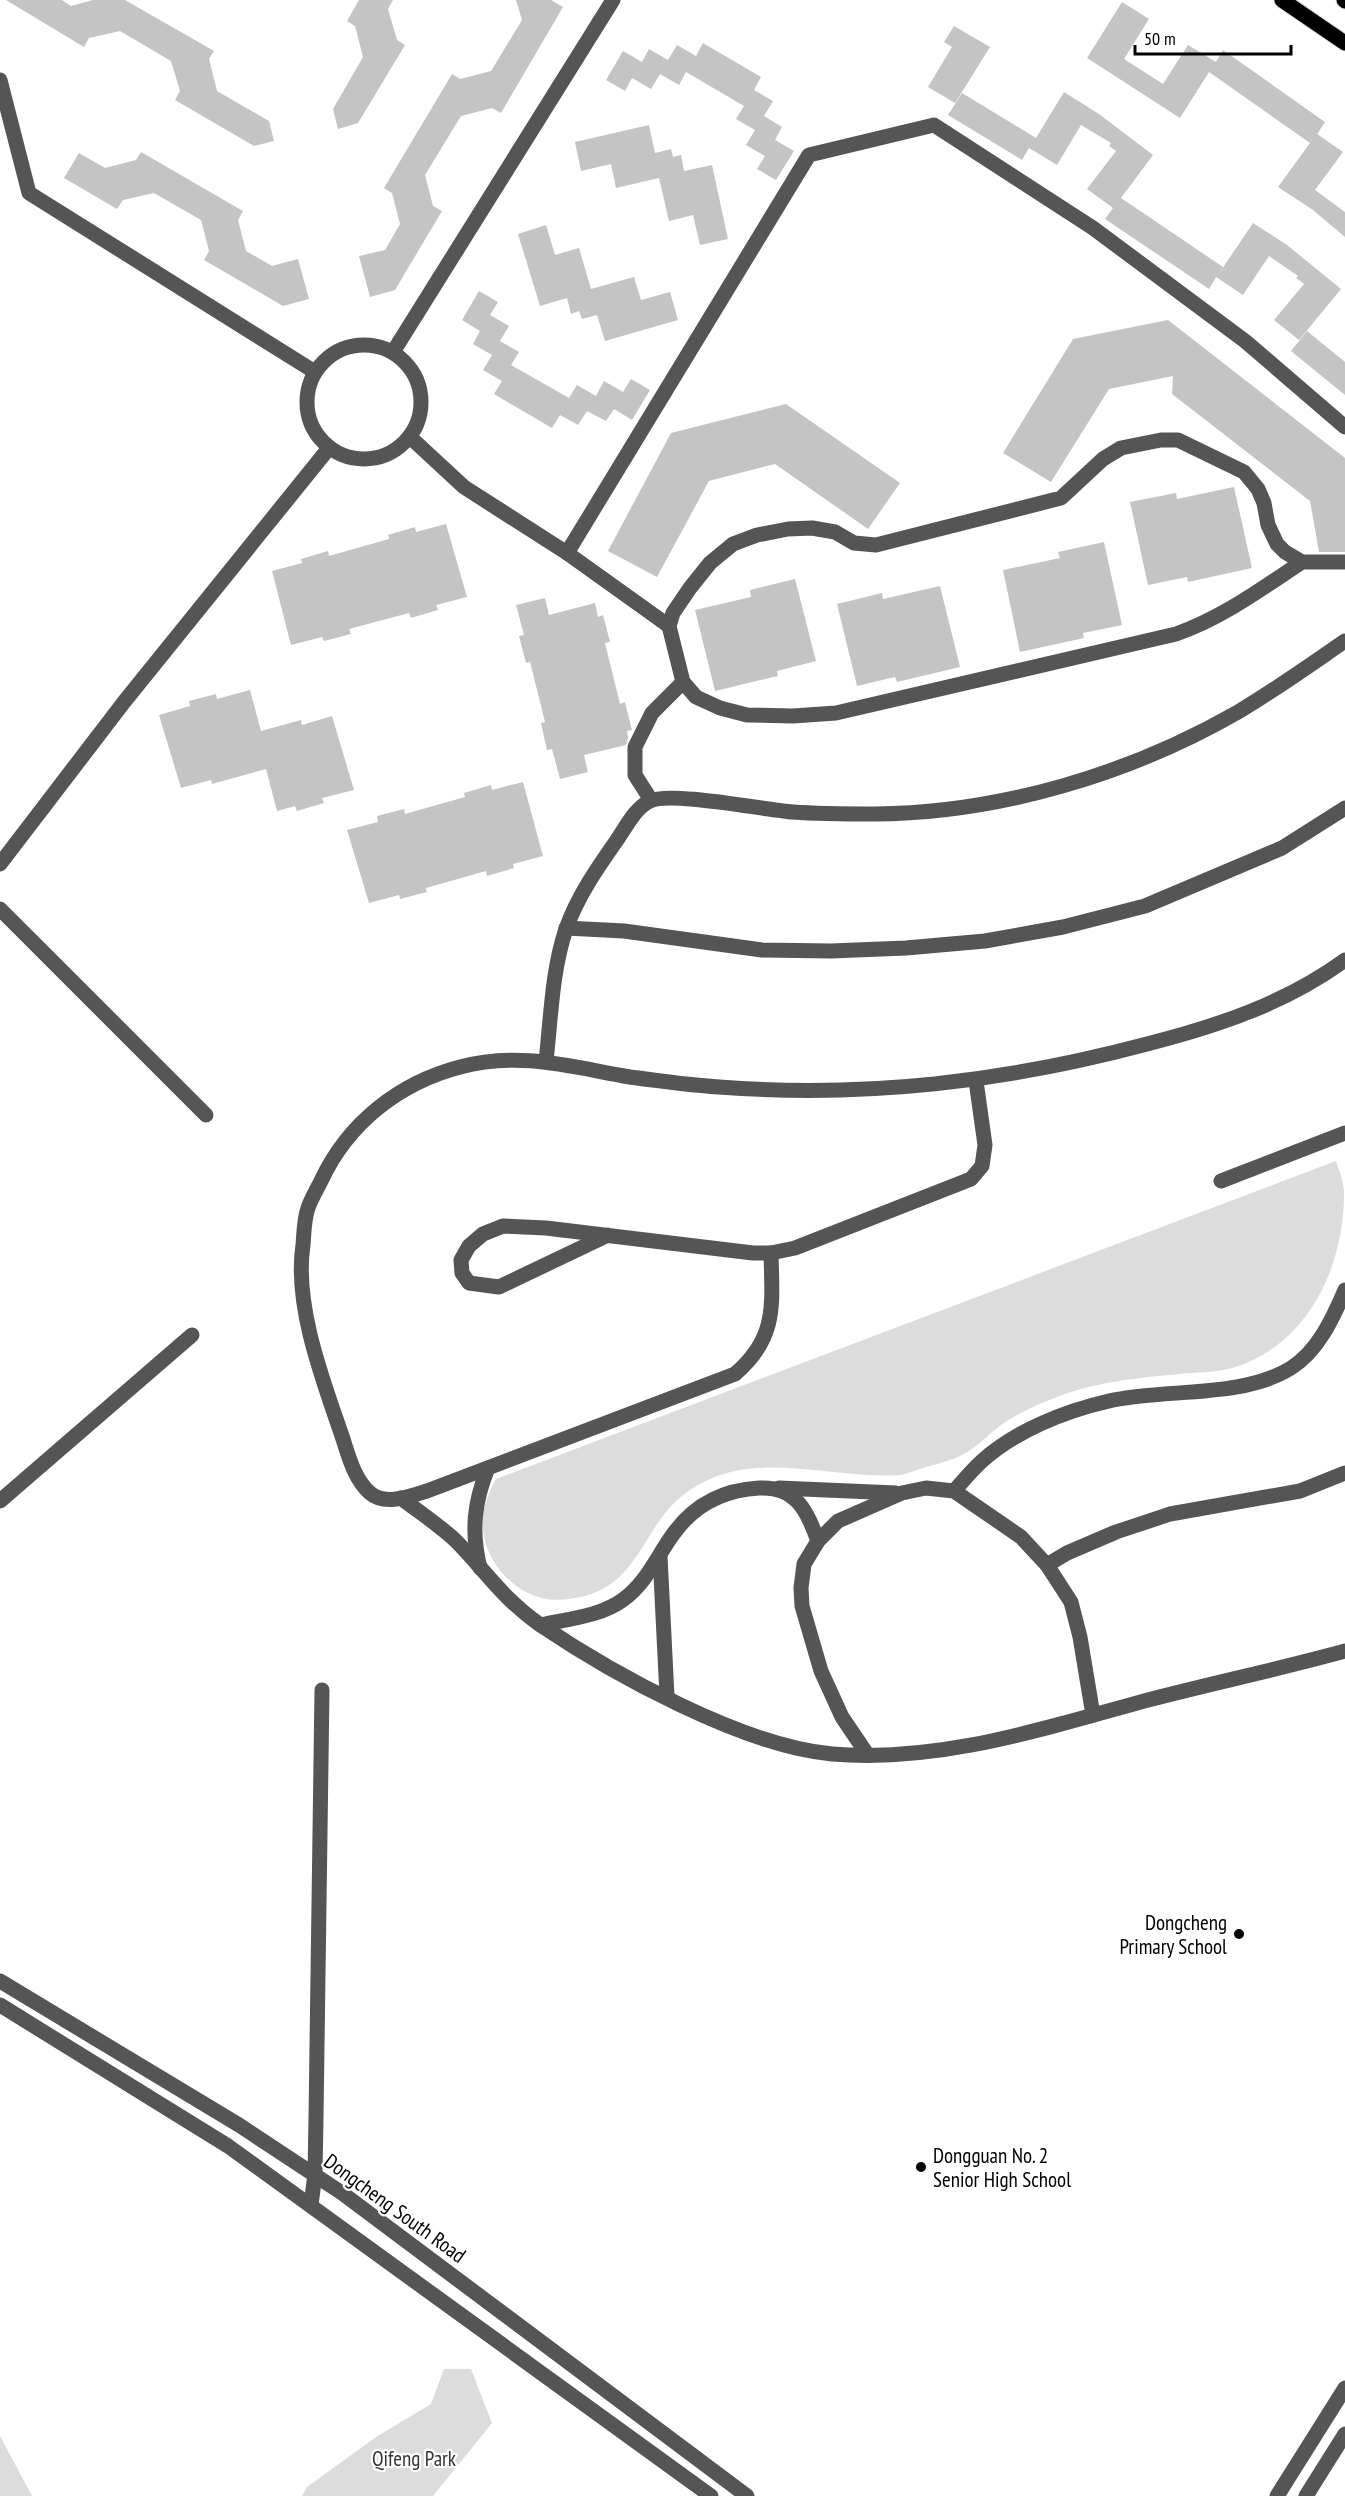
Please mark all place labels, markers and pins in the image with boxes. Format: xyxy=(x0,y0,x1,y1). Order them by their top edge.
place label: Dongcheng Primary School xyxy=(1119,1909,1227,1960)
marker: Dongcheng Primary School xyxy=(1232,1927,1246,1941)
place label: Dongguan No. 2 Senior High School xyxy=(933,2142,1071,2193)
marker: Dongguan No. 2 Senior High School xyxy=(914,2160,928,2174)

